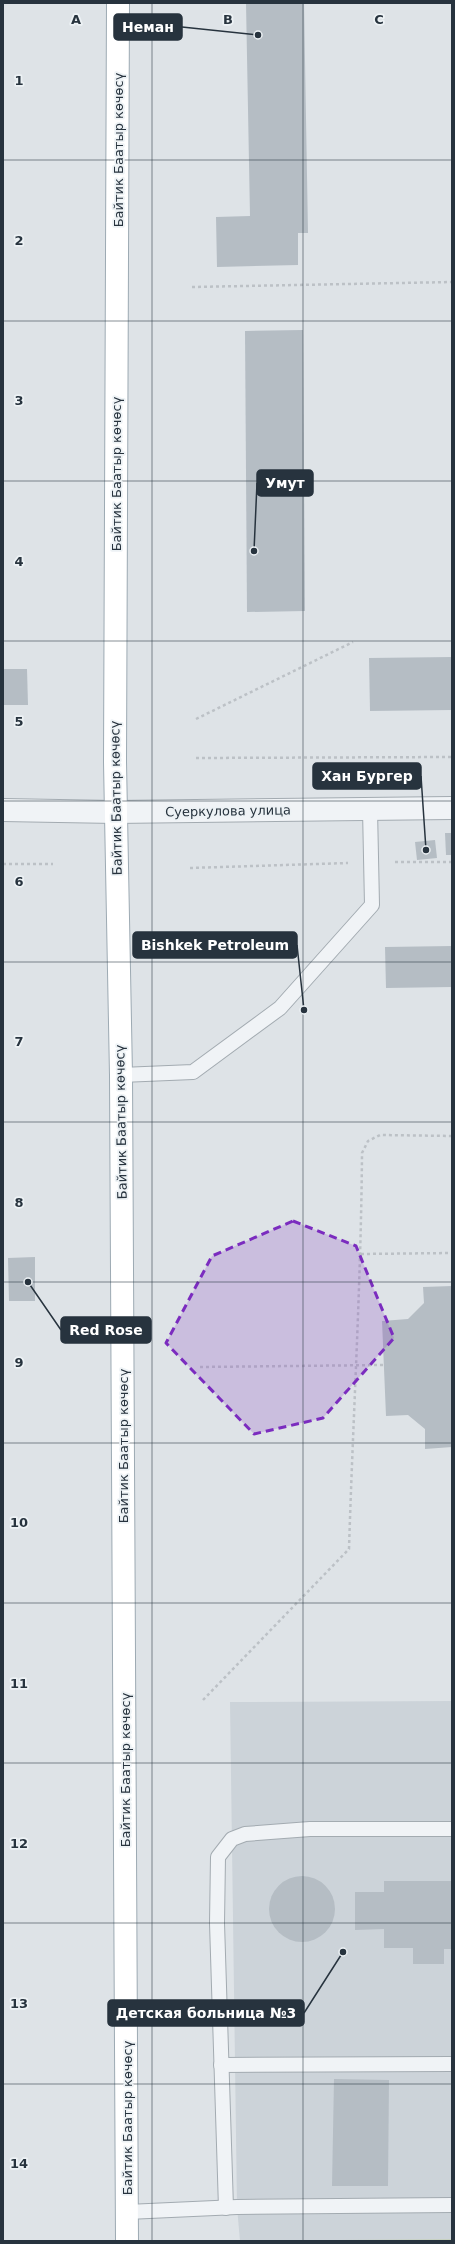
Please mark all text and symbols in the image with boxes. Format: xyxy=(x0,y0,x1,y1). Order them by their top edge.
text: A xyxy=(71,12,81,27)
text: B xyxy=(223,12,233,27)
text: C xyxy=(374,12,384,27)
callout: Неман xyxy=(114,14,182,40)
text: Неман xyxy=(122,19,174,35)
street label: Байтик Баатыр көчөсү xyxy=(111,72,126,227)
text: 1 xyxy=(14,73,24,88)
text: 2 xyxy=(14,233,24,248)
text: 3 xyxy=(14,393,24,408)
street label: Байтик Баатыр көчөсү xyxy=(109,396,124,551)
callout: Умут xyxy=(257,470,313,496)
text: Умут xyxy=(265,475,306,491)
text: 4 xyxy=(14,554,24,569)
text: 5 xyxy=(14,714,24,729)
street label: Байтик Баатыр көчөсү xyxy=(107,720,125,875)
callout: Хан Бургер xyxy=(313,763,421,789)
text: Хан Бургер xyxy=(321,768,413,784)
street label: Суеркулова улица xyxy=(165,802,291,820)
text: 6 xyxy=(14,874,24,889)
callout: Bishkek Petroleum xyxy=(133,932,297,958)
text: Bishkek Petroleum xyxy=(141,937,289,953)
text: 7 xyxy=(14,1034,24,1049)
street label: Байтик Баатыр көчөсү xyxy=(112,1044,130,1199)
text: 8 xyxy=(14,1195,24,1210)
callout: Red Rose xyxy=(61,1317,151,1343)
text: Red Rose xyxy=(69,1322,143,1338)
text: 9 xyxy=(14,1355,24,1370)
street label: Байтик Баатыр көчөсү xyxy=(116,1368,131,1523)
text: 10 xyxy=(10,1515,28,1530)
text: 11 xyxy=(10,1676,28,1691)
street label: Байтик Баатыр көчөсү xyxy=(118,1692,133,1847)
text: 12 xyxy=(10,1836,28,1851)
text: 13 xyxy=(10,1996,28,2011)
callout: Детская больница №3 xyxy=(108,2000,304,2026)
text: Детская больница №3 xyxy=(116,2005,296,2021)
street label: Байтик Баатыр көчөсү xyxy=(120,2040,135,2195)
text: 14 xyxy=(10,2156,28,2171)

